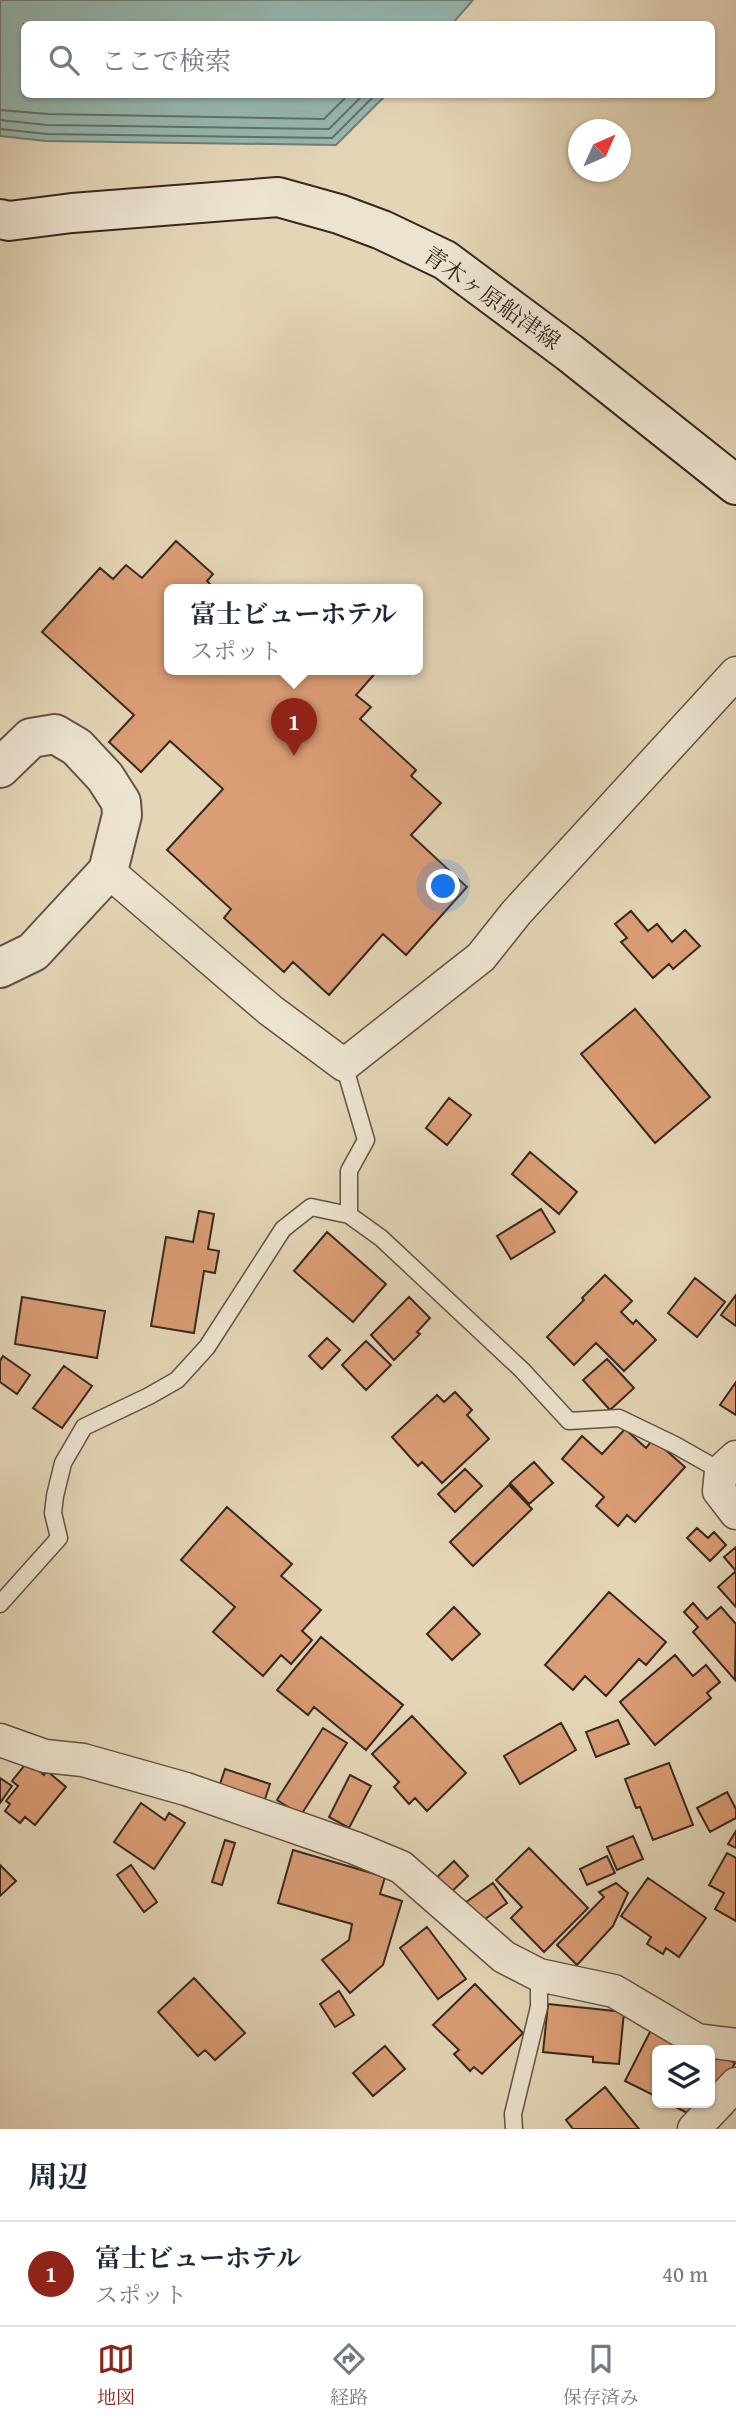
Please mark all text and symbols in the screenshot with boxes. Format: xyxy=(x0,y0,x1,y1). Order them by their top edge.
search box xyxy=(21,21,715,98)
icon: search xyxy=(45,41,83,79)
text: ここで検索 xyxy=(101,41,231,80)
north arrow xyxy=(568,119,631,182)
street label: 青木ヶ原船津線 xyxy=(417,238,568,357)
popup xyxy=(164,584,423,675)
text: 富士ビューホテル xyxy=(190,594,397,633)
text: スポット xyxy=(190,634,282,667)
pin: 1 xyxy=(271,698,317,756)
your location xyxy=(426,869,460,903)
map controls xyxy=(652,2045,715,2108)
button: layers xyxy=(652,2045,715,2108)
text: 周辺 xyxy=(28,2154,88,2198)
text: 富士ビューホテル xyxy=(95,2238,302,2277)
text: 1 xyxy=(45,2257,57,2290)
text: 40 m xyxy=(662,2257,708,2290)
text: スポット xyxy=(95,2278,187,2311)
tab: 地図 xyxy=(97,2340,135,2411)
tab: 経路 xyxy=(330,2340,368,2411)
tab: 保存済み xyxy=(563,2340,639,2411)

